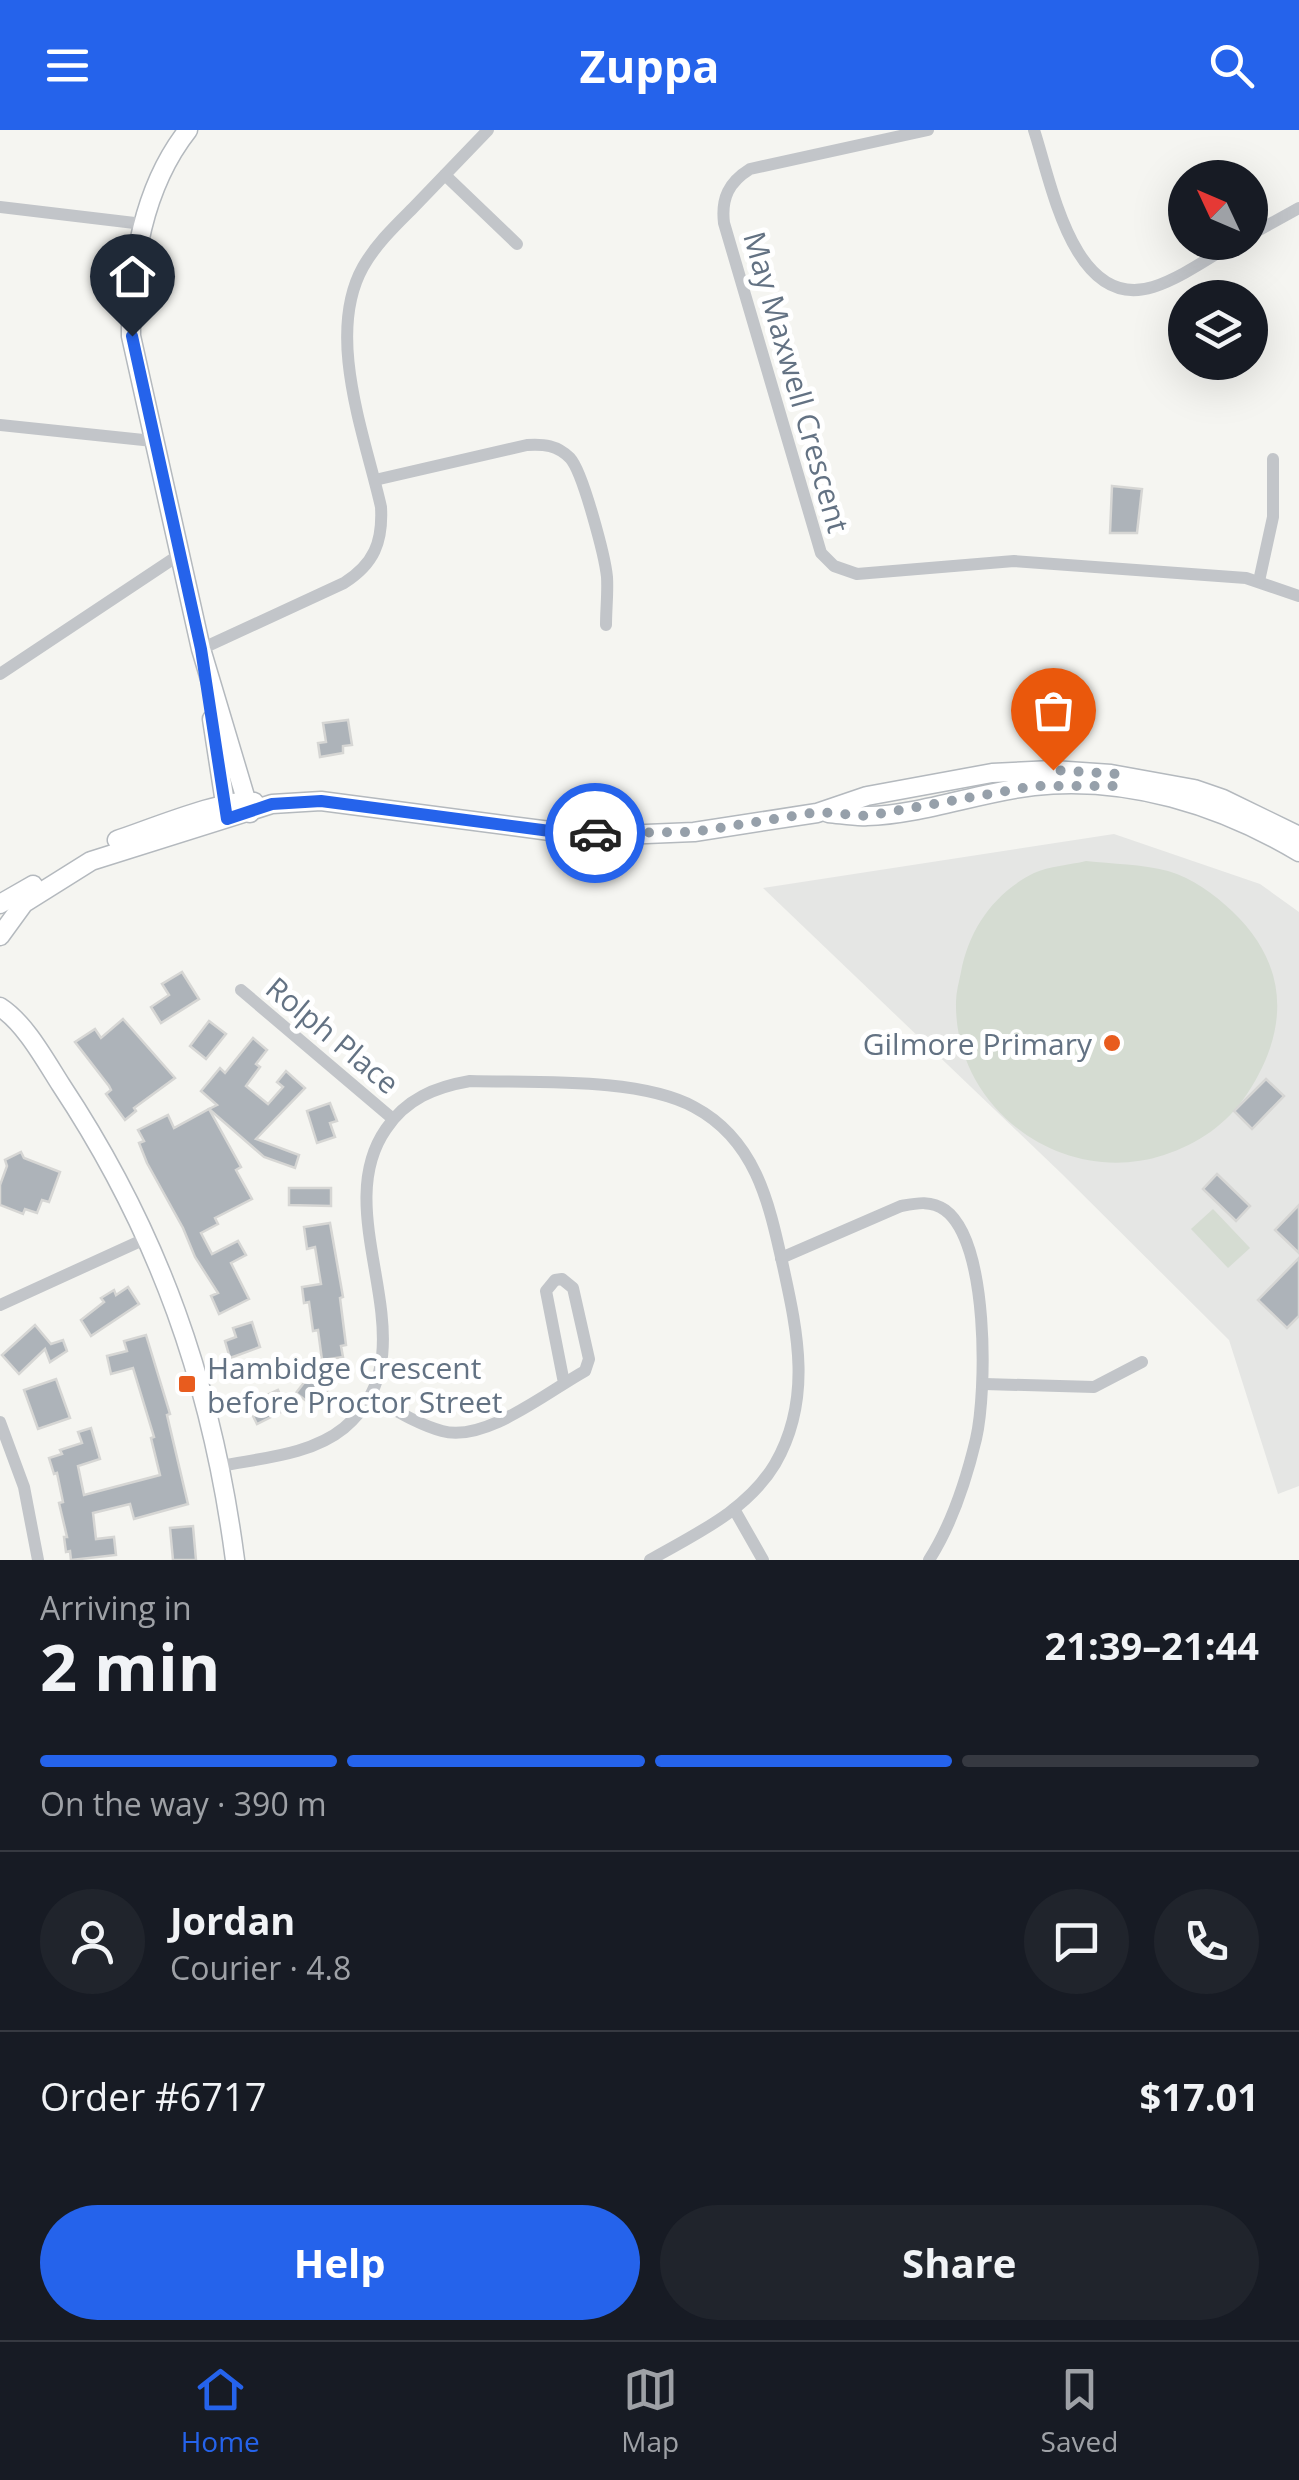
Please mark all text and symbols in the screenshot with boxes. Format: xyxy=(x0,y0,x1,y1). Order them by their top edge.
text: Zuppa xyxy=(580,35,719,96)
icon: menu xyxy=(40,38,95,93)
icon: search xyxy=(1204,38,1259,93)
north arrow xyxy=(1168,160,1268,260)
map controls xyxy=(1168,160,1268,380)
street label: May Maxwell Crescent xyxy=(734,227,860,537)
pin xyxy=(90,234,175,337)
icon: home xyxy=(105,249,160,304)
button: layers xyxy=(1168,280,1268,380)
pin xyxy=(1011,668,1096,771)
icon: bag xyxy=(1026,683,1081,738)
courier xyxy=(545,783,645,883)
icon: car xyxy=(568,806,623,861)
street label: Rolph Place xyxy=(258,967,408,1103)
place label: Gilmore Primary xyxy=(863,1023,1093,1064)
marker: Gilmore Primary xyxy=(1101,1032,1123,1054)
place label: Hambidge Crescent before Proctor Street xyxy=(207,1347,503,1422)
marker: Hambidge Crescent before Proctor Street xyxy=(176,1373,198,1395)
text: Arriving in xyxy=(40,1586,192,1629)
text: 21:39–21:44 xyxy=(1045,1619,1259,1671)
text: 2 min xyxy=(40,1622,220,1710)
text: On the way · 390 m xyxy=(40,1782,327,1825)
button: person xyxy=(40,1889,145,1994)
button: chat xyxy=(1024,1889,1129,1994)
button: phone xyxy=(1154,1889,1259,1994)
text: Jordan xyxy=(170,1894,295,1946)
text: Courier · 4.8 xyxy=(170,1946,351,1989)
text: Order #6717 xyxy=(40,2070,267,2122)
text: $17.01 xyxy=(1140,2070,1259,2122)
button: Help xyxy=(40,2205,640,2320)
button: Share xyxy=(660,2205,1259,2320)
tab: Home xyxy=(181,2362,260,2460)
tab: Map xyxy=(621,2362,679,2460)
tab: Saved xyxy=(1041,2362,1118,2460)

